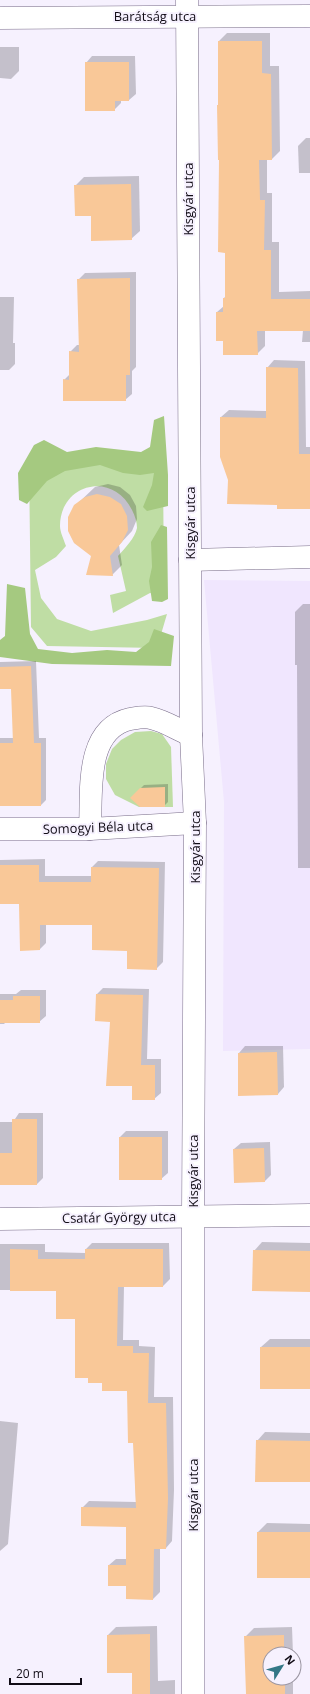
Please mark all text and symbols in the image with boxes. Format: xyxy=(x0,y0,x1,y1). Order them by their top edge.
street label: Barátság utca xyxy=(114,7,196,25)
street label: Kisgyár utca xyxy=(179,163,197,235)
street label: Kisgyár utca xyxy=(181,487,199,559)
street label: Kisgyár utca xyxy=(186,811,204,883)
street label: Somogyi Béla utca xyxy=(42,816,154,838)
street label: Kisgyár utca xyxy=(184,1135,202,1207)
street label: Csatár György utca xyxy=(62,1207,176,1227)
street label: Kisgyár utca xyxy=(184,1459,202,1531)
north arrow xyxy=(262,1646,302,1686)
text: N xyxy=(282,1652,299,1668)
scale bar xyxy=(10,1660,81,1686)
text: 20 m xyxy=(16,1665,44,1682)

